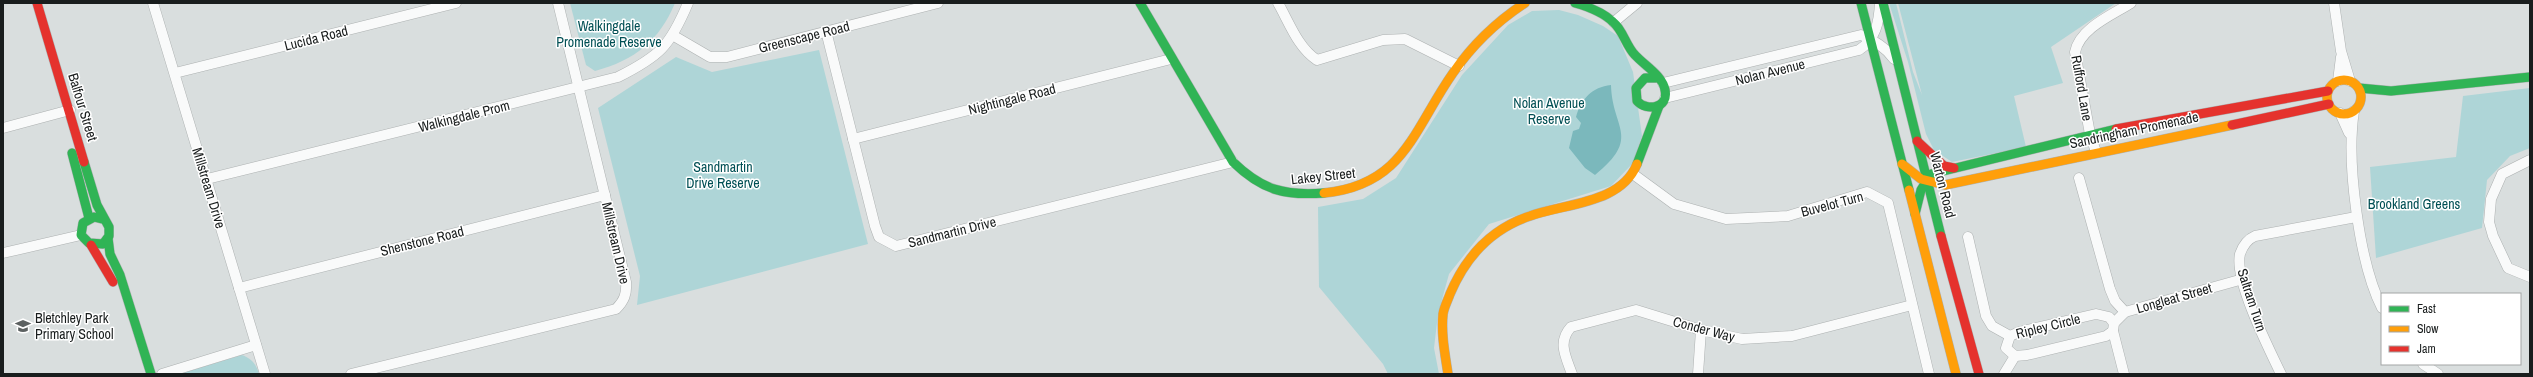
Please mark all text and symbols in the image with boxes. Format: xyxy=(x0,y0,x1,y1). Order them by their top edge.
park label: Walkingdale Promenade Reserve xyxy=(556,17,662,51)
street label: Greenscape Road xyxy=(757,17,851,57)
street label: Lucida Road xyxy=(282,21,350,55)
street label: Rufford Lane xyxy=(2067,54,2097,122)
street label: Nolan Avenue xyxy=(1733,55,1807,89)
street label: Balfour Street xyxy=(64,71,102,143)
street label: Nightingale Road xyxy=(966,79,1058,119)
park label: Nolan Avenue Reserve xyxy=(1513,94,1585,128)
street label: Walkingdale Prom xyxy=(417,96,511,136)
street label: Sandringham Promenade xyxy=(2068,108,2200,152)
street label: Millstream Drive xyxy=(188,145,230,231)
street label: Warton Road xyxy=(1926,150,1960,220)
park label: Sandmartin Drive Reserve xyxy=(686,158,760,192)
street label: Lakey Street xyxy=(1290,164,1356,188)
street label: Buvelot Turn xyxy=(1799,187,1865,221)
park label: Brookland Greens xyxy=(2368,195,2461,213)
street label: Millstream Drive xyxy=(598,200,634,286)
street label: Sandmartin Drive xyxy=(906,212,998,252)
street label: Shenstone Road xyxy=(378,222,466,260)
street label: Saltram Turn xyxy=(2233,266,2271,334)
street label: Longleat Street xyxy=(2134,279,2214,317)
legend xyxy=(2381,293,2521,365)
text: Fast xyxy=(2417,301,2436,317)
place label: Bletchley Park Primary School xyxy=(35,309,113,343)
street label: Ripley Circle xyxy=(2014,309,2082,343)
street label: Conder Way xyxy=(1671,312,1737,346)
school or university icon: Bletchley Park Primary School xyxy=(14,317,32,335)
text: Slow xyxy=(2417,321,2439,337)
text: Jam xyxy=(2417,341,2436,357)

